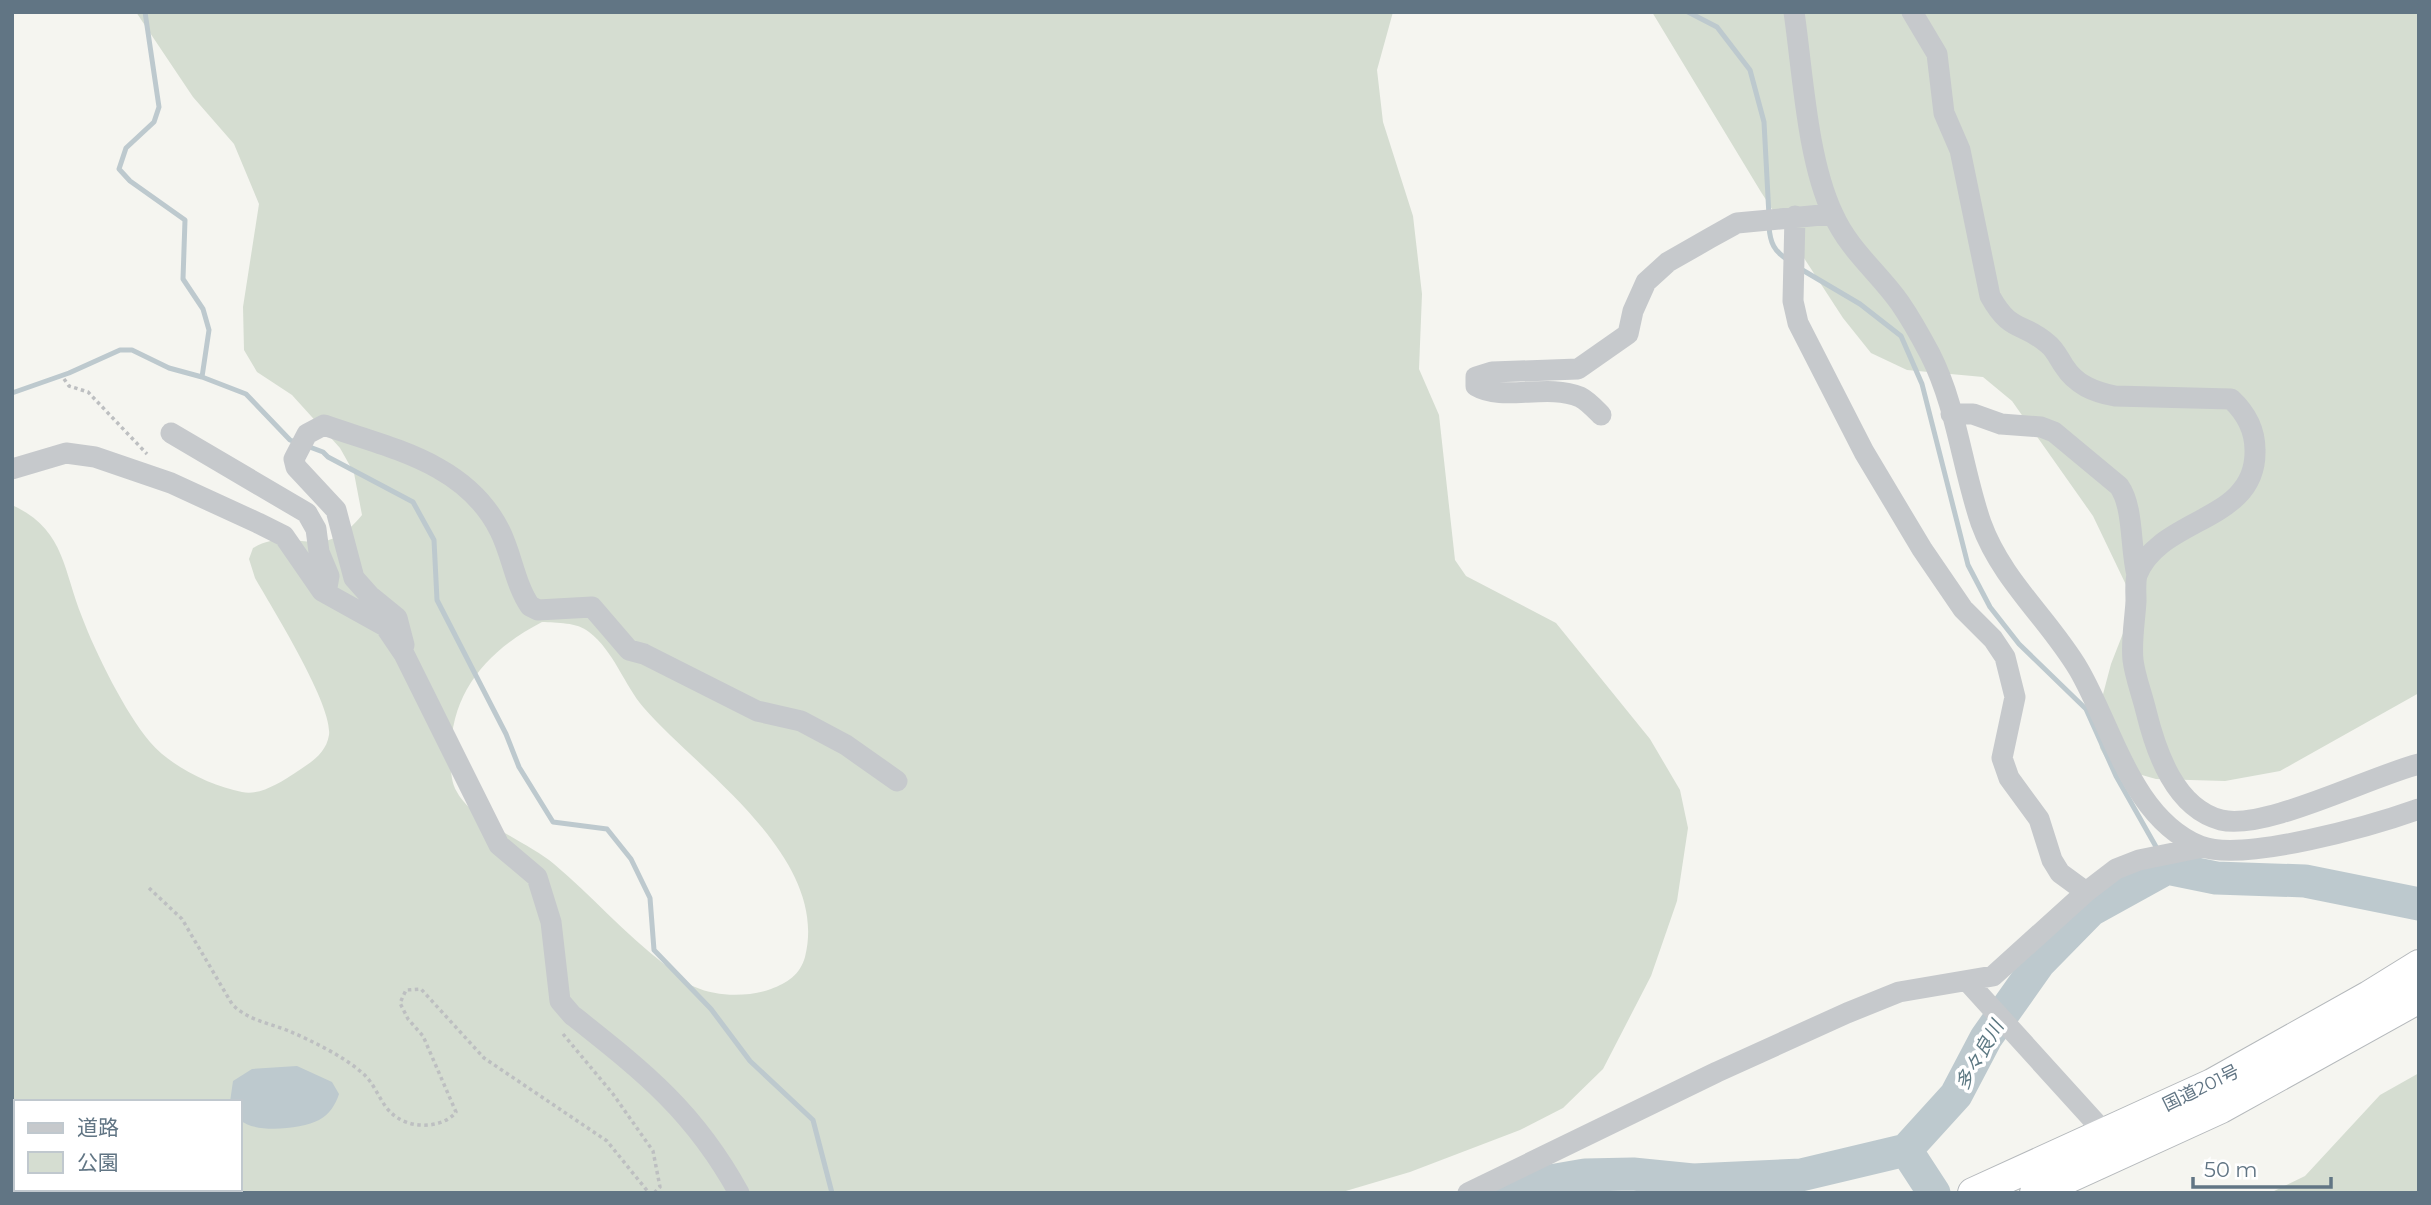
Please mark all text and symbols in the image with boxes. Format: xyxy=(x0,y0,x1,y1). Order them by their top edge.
water label: 多々良川 xyxy=(1950,1015,2009,1094)
street label: 国道201号 xyxy=(2159,1060,2243,1116)
legend xyxy=(14,1100,242,1191)
text: 道路 xyxy=(77,1115,119,1140)
scale bar xyxy=(2193,1146,2331,1190)
text: 公園 xyxy=(77,1150,119,1175)
text: 50 m xyxy=(2204,1157,2258,1182)

